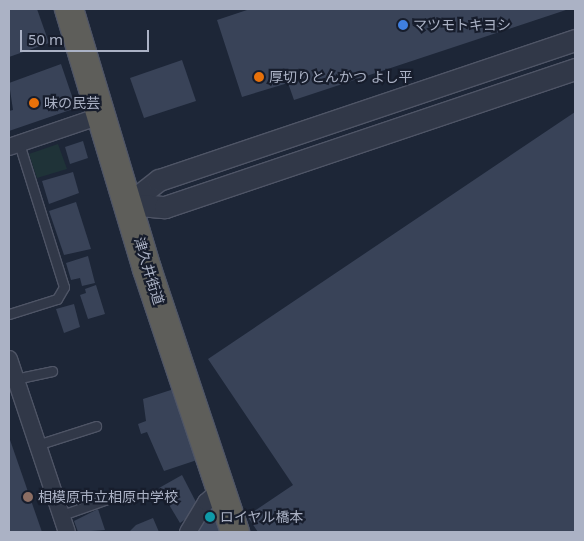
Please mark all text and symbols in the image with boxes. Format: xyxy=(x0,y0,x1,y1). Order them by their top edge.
place label: マツモトキヨシ xyxy=(413,17,511,33)
marker: マツモトキヨシ xyxy=(397,19,409,31)
scale bar xyxy=(22,20,151,52)
text: 50 m xyxy=(28,29,63,49)
place label: 厚切りとんかつ よし平 xyxy=(269,69,413,85)
marker: 厚切りとんかつ よし平 xyxy=(253,71,265,83)
place label: 味の民芸 xyxy=(44,95,100,111)
marker: 味の民芸 xyxy=(28,97,40,109)
street label: 津久井街道 xyxy=(131,235,167,307)
place label: 相模原市立相原中学校 xyxy=(38,489,178,505)
marker: 相模原市立相原中学校 xyxy=(22,491,34,503)
place label: ロイヤル橋本 xyxy=(220,509,304,525)
marker: ロイヤル橋本 xyxy=(204,511,216,523)

